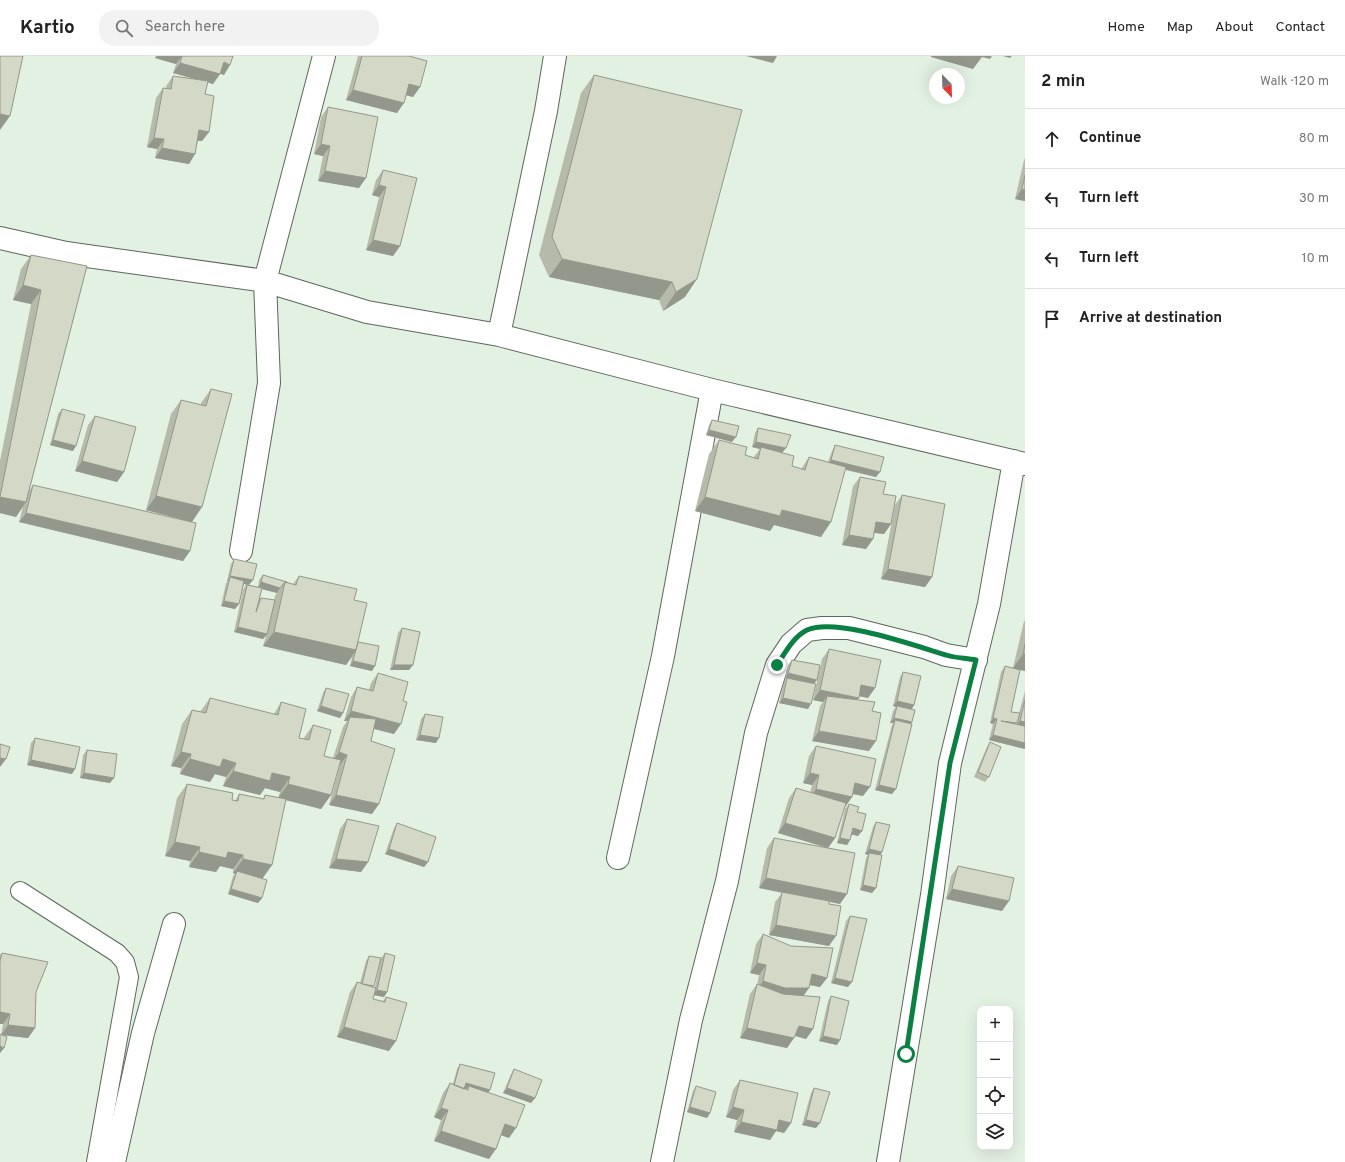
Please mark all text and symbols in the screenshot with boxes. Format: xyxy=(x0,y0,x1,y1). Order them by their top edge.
search box xyxy=(99,10,379,46)
text: Kartio xyxy=(20,16,75,40)
icon: search xyxy=(113,17,135,39)
text: Search here xyxy=(145,18,225,37)
text: Home xyxy=(1108,19,1145,36)
text: Map xyxy=(1167,19,1193,36)
text: About xyxy=(1215,19,1254,36)
text: Contact xyxy=(1276,19,1325,36)
north arrow xyxy=(929,68,965,104)
text: 2 min xyxy=(1041,71,1085,93)
text: Walk · 120 m xyxy=(1260,74,1329,90)
icon: ahead xyxy=(1041,128,1063,150)
text: Continue xyxy=(1079,129,1141,148)
text: 80 m xyxy=(1299,131,1329,147)
icon: left xyxy=(1041,188,1063,210)
text: Turn left xyxy=(1079,189,1139,208)
text: 30 m xyxy=(1299,191,1329,207)
icon: left xyxy=(1041,248,1063,270)
text: Turn left xyxy=(1079,249,1139,268)
text: 10 m xyxy=(1302,251,1329,267)
icon: arrive xyxy=(1041,308,1063,330)
text: Arrive at destination xyxy=(1079,309,1222,328)
route end xyxy=(768,656,786,674)
map controls xyxy=(977,1006,1013,1150)
button: + xyxy=(977,1006,1013,1042)
button: − xyxy=(977,1042,1013,1078)
route start xyxy=(897,1045,915,1063)
button: locate xyxy=(977,1078,1013,1114)
button: layers xyxy=(977,1114,1013,1150)

